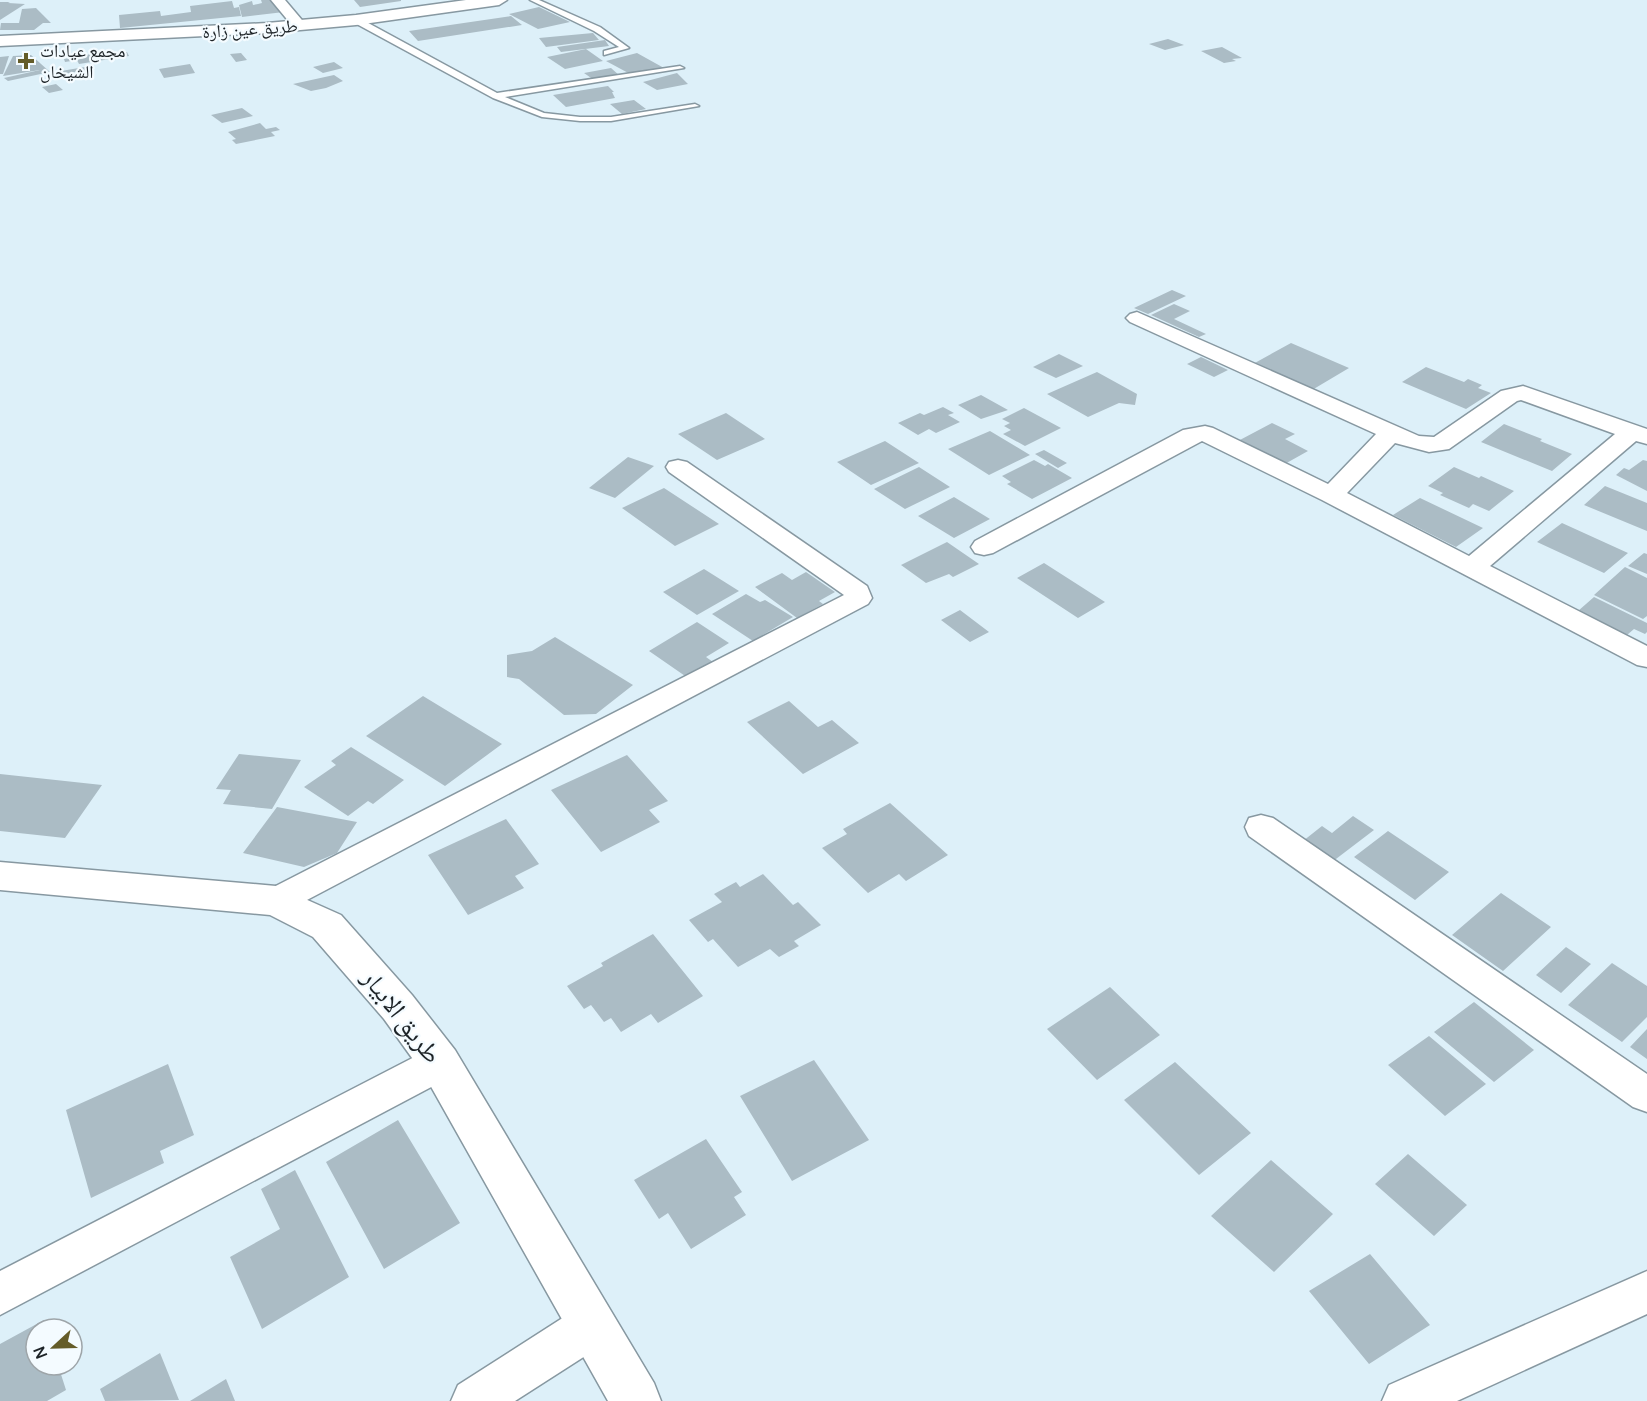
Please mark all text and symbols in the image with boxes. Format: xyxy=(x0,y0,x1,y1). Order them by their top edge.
street label: طريق عين زارة xyxy=(201,13,299,43)
place label: مجمع عيادات الشيخان xyxy=(40,38,126,83)
marker: مجمع عيادات الشيخان xyxy=(17,52,35,70)
street label: طريق الابيار xyxy=(354,960,451,1070)
north arrow xyxy=(24,1317,84,1377)
text: N xyxy=(28,1343,52,1362)

